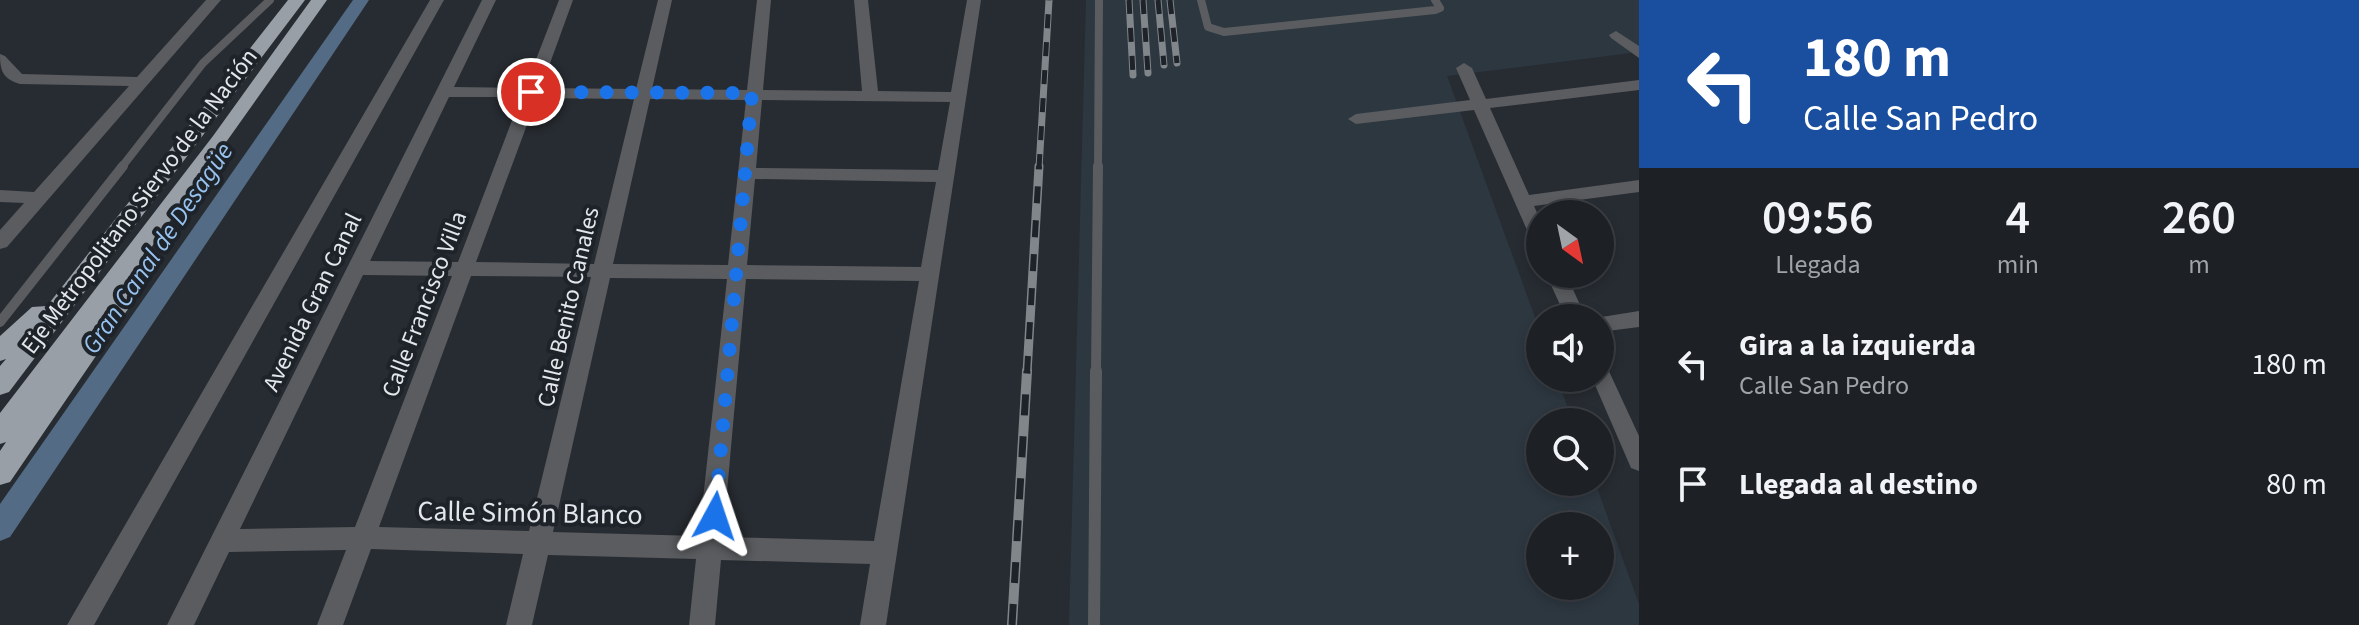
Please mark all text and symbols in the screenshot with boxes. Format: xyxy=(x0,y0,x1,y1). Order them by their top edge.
text: 180 m xyxy=(1803,19,1951,98)
icon: left xyxy=(1671,32,1775,136)
street label: Eje Metropolitano Siervo de la Nación xyxy=(13,41,266,361)
pin xyxy=(497,58,565,126)
icon: arrive xyxy=(509,70,553,114)
text: Calle San Pedro xyxy=(1803,93,2038,144)
water label: Gran Canal de Desagüe xyxy=(73,135,242,361)
text: 09:56 xyxy=(1762,184,1874,252)
text: 4 xyxy=(2006,184,2030,252)
text: 260 xyxy=(2162,184,2236,252)
north arrow xyxy=(1526,200,1614,288)
map controls xyxy=(1526,200,1614,600)
street label: Calle Benito Canales xyxy=(528,204,609,411)
street label: Calle Francisco Villa xyxy=(373,206,476,402)
street label: Avenida Gran Canal xyxy=(254,207,371,397)
text: Llegada xyxy=(1775,246,1861,283)
text: min xyxy=(1997,246,2039,283)
text: m xyxy=(2188,246,2210,283)
button: sound xyxy=(1526,304,1614,392)
text: Gira a la izquierda xyxy=(1739,324,1976,367)
icon: left xyxy=(1671,342,1715,386)
text: 180 m xyxy=(2251,343,2327,386)
text: Calle San Pedro xyxy=(1739,367,1909,404)
button: search xyxy=(1526,408,1614,496)
icon: arrive xyxy=(1671,462,1715,506)
text: Llegada al destino xyxy=(1739,463,1978,506)
text: 80 m xyxy=(2266,463,2327,506)
position arrow xyxy=(673,474,757,558)
street label: Calle Simón Blanco xyxy=(417,491,643,535)
button: + xyxy=(1526,512,1614,600)

